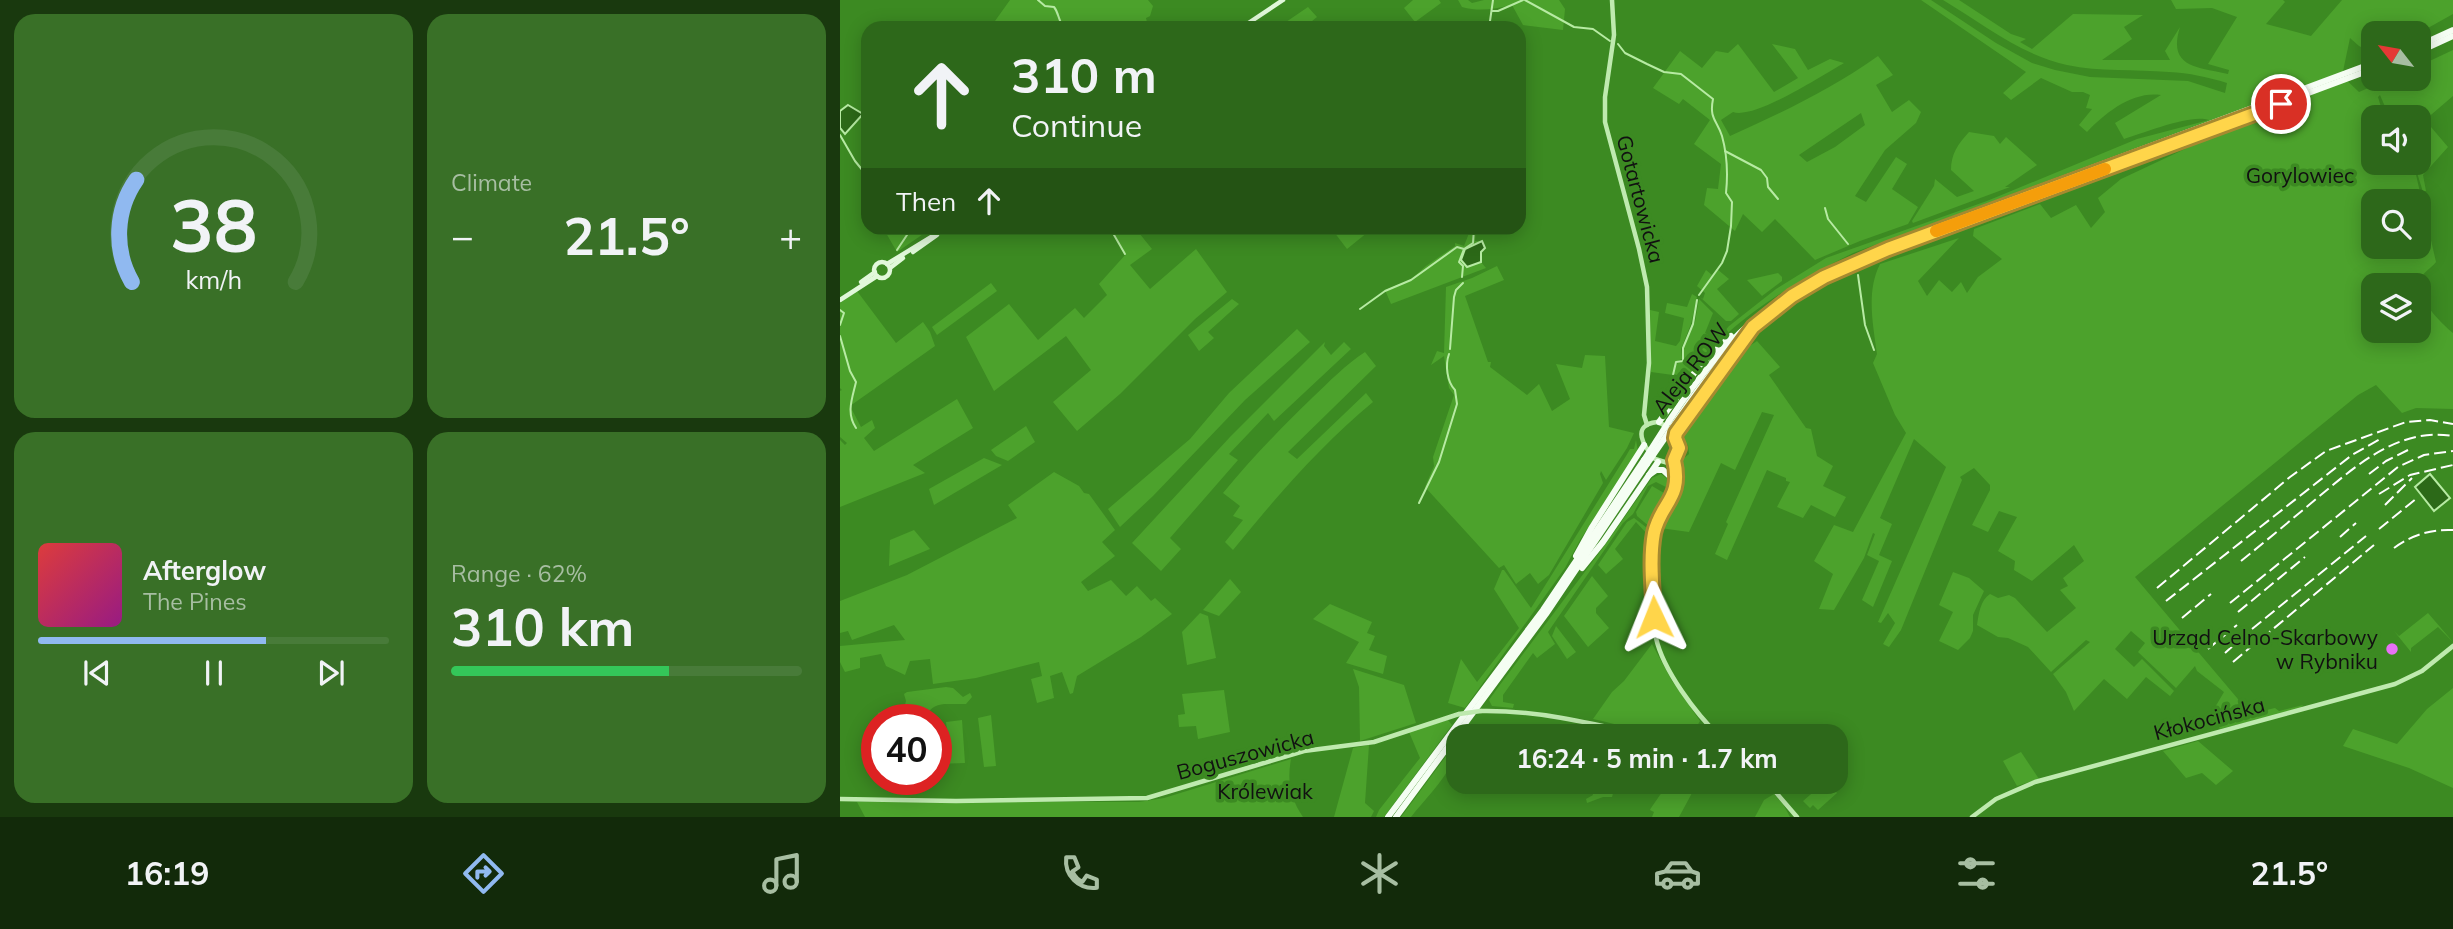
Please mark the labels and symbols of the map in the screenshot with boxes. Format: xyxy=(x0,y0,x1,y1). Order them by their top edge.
north arrow xyxy=(2361,21,2431,91)
pin xyxy=(2251,74,2311,134)
street label: Gotartowicka xyxy=(1611,132,1671,266)
park label: Gorylowiec xyxy=(2246,162,2354,188)
street label: Aleja ROW xyxy=(1646,317,1734,419)
position arrow xyxy=(1617,580,1691,654)
place label: Urząd Celno-Skarbowy w Rybniku xyxy=(2152,624,2378,674)
marker: Urząd Celno-Skarbowy w Rybniku xyxy=(2384,641,2400,657)
street label: Kłokocińska xyxy=(2150,691,2268,745)
speed limit sign: 40 xyxy=(861,704,952,795)
street label: Boguszowicka xyxy=(1174,723,1316,785)
park label: Królewiak xyxy=(1217,778,1313,804)

